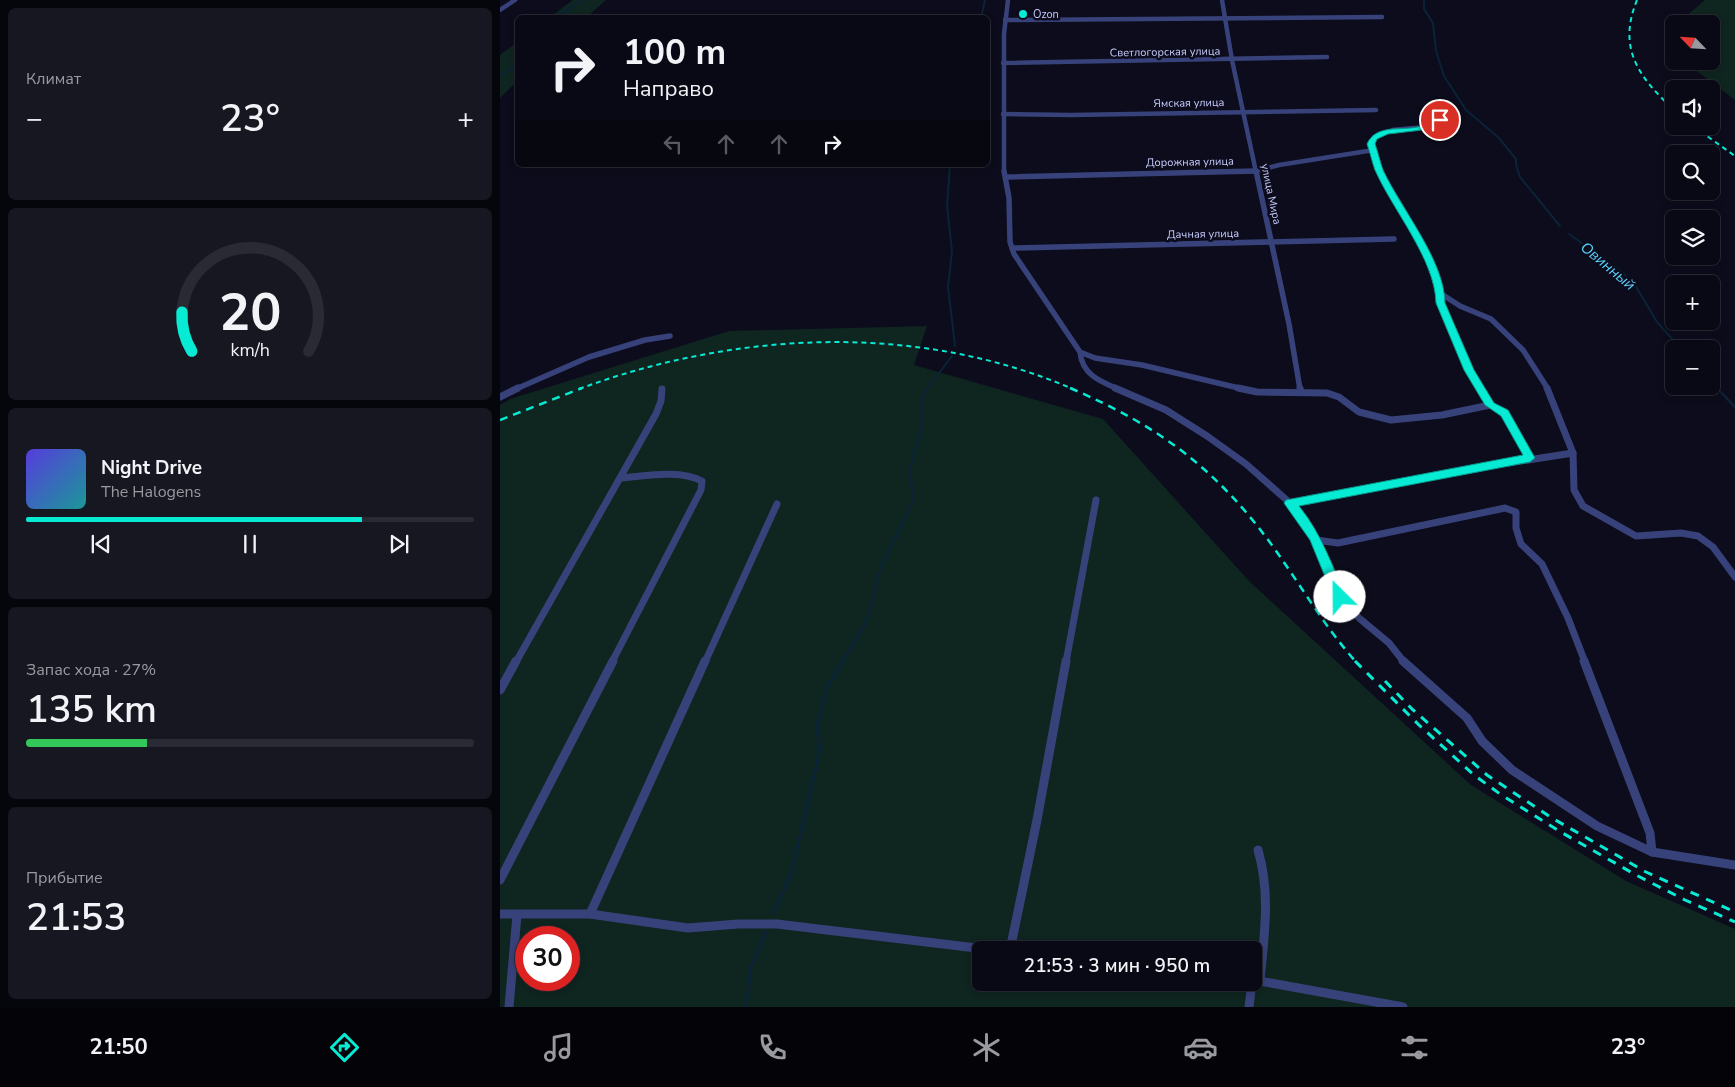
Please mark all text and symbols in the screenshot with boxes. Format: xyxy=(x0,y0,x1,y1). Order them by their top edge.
place label: Ozon xyxy=(1033,7,1059,22)
marker: Ozon xyxy=(1017,8,1029,20)
north arrow xyxy=(1665,15,1720,70)
map controls xyxy=(1665,15,1720,395)
text: 100 m xyxy=(623,29,726,76)
icon: right xyxy=(540,35,605,100)
street label: Светлогорская улица xyxy=(1110,44,1221,60)
text: Климат xyxy=(26,68,81,90)
text: Направо xyxy=(623,74,714,104)
button: sound xyxy=(1665,80,1720,135)
text: 23° xyxy=(220,93,280,144)
street label: Ямская улица xyxy=(1153,95,1225,111)
pin xyxy=(1419,99,1461,141)
text: − xyxy=(26,100,43,138)
text: + xyxy=(457,100,474,138)
icon: arrive xyxy=(1426,106,1454,134)
icon: left xyxy=(659,130,687,158)
icon: ahead xyxy=(712,130,740,158)
icon: ahead xyxy=(765,130,793,158)
icon: right xyxy=(818,130,846,158)
button: search xyxy=(1665,145,1720,200)
street label: Дорожная улица xyxy=(1146,154,1234,170)
street label: улица Мира xyxy=(1257,162,1285,226)
button: layers xyxy=(1665,210,1720,265)
street label: Дачная улица xyxy=(1167,226,1239,242)
water label: Овинный xyxy=(1576,237,1640,295)
button: + xyxy=(1665,275,1720,330)
text: 20 xyxy=(219,277,281,348)
text: km/h xyxy=(230,338,270,362)
button: − xyxy=(1665,340,1720,395)
text: Night Drive xyxy=(101,455,202,481)
text: The Halogens xyxy=(101,481,201,503)
icon: previous xyxy=(87,530,115,558)
icon: pause xyxy=(236,530,264,558)
icon: next xyxy=(385,530,413,558)
position arrow xyxy=(1313,570,1365,622)
text: Запас хода · 27% xyxy=(26,659,156,681)
text: 135 km xyxy=(26,684,157,735)
text: Прибытие xyxy=(26,867,103,889)
text: 21:53 xyxy=(26,892,126,943)
speed limit sign: 30 xyxy=(515,926,580,991)
text: 21:53 · 3 мин · 950 m xyxy=(1024,953,1210,979)
icon: directions xyxy=(327,1030,362,1065)
icon: music xyxy=(541,1030,576,1065)
icon: phone xyxy=(755,1030,790,1065)
icon: climate xyxy=(969,1030,1004,1065)
icon: car xyxy=(1183,1030,1218,1065)
icon: filters xyxy=(1397,1030,1432,1065)
text: 21:50 xyxy=(89,1032,148,1062)
text: 23° xyxy=(1611,1032,1645,1062)

